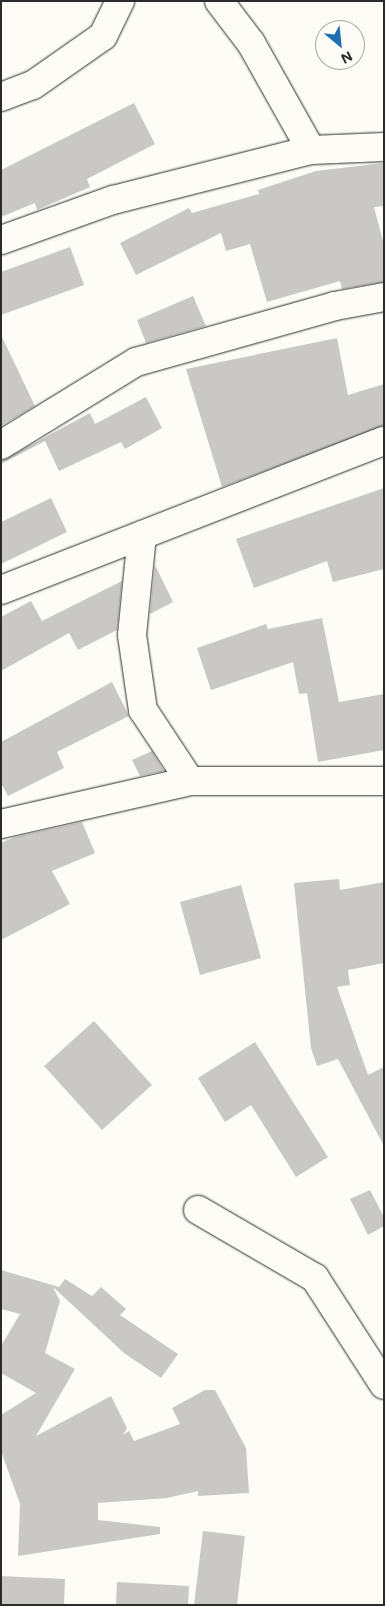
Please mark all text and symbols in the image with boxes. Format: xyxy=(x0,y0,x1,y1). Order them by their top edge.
north arrow xyxy=(315,20,365,70)
text: N xyxy=(338,47,356,69)

